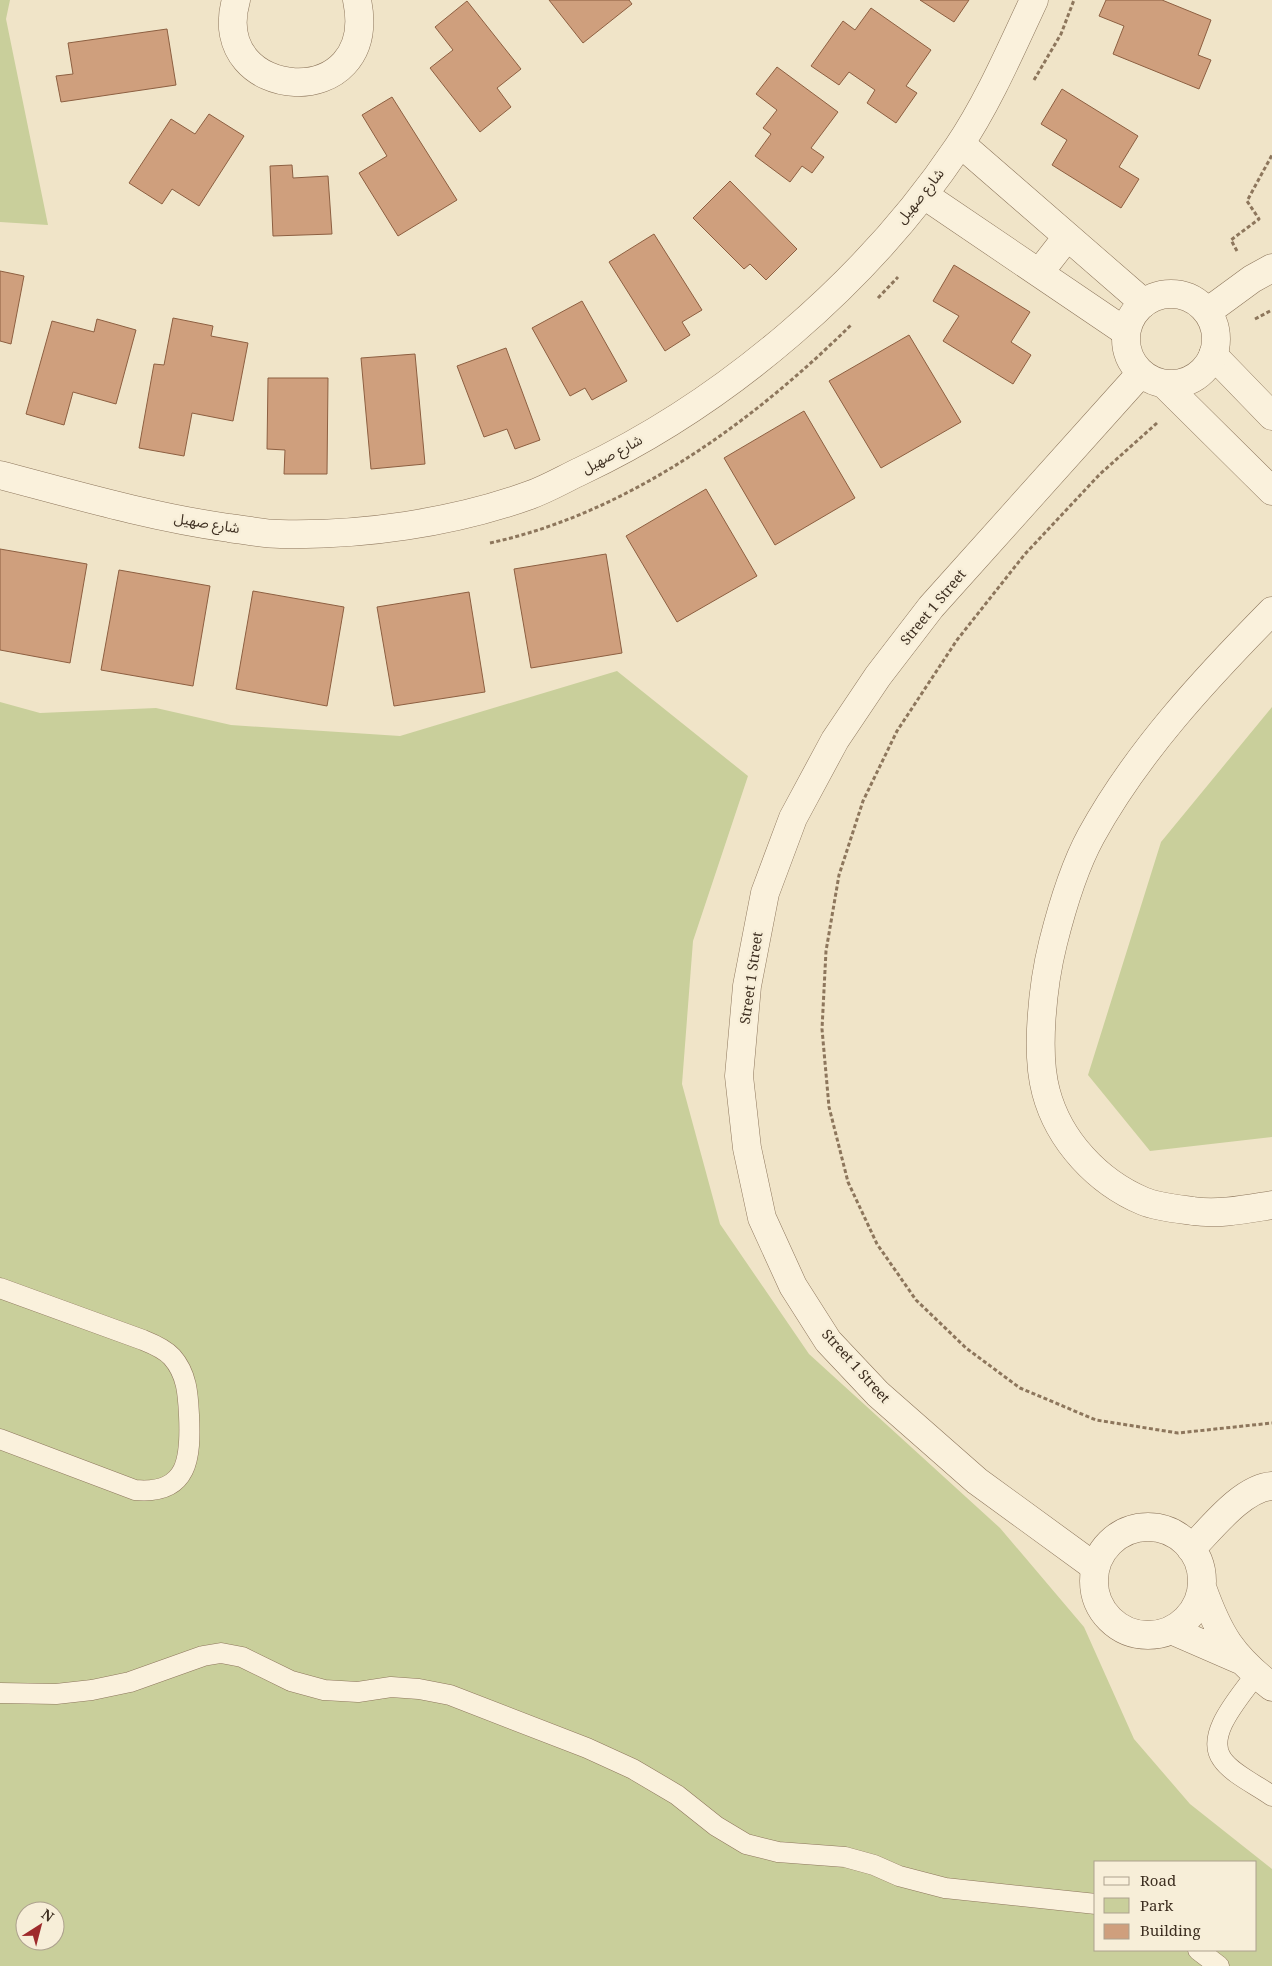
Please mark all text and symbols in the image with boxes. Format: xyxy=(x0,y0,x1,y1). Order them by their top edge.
street label: شارع صهيل xyxy=(891,164,949,229)
street label: شارع صهيل xyxy=(578,430,646,479)
street label: شارع صهيل xyxy=(173,508,241,539)
street label: Street 1 Street xyxy=(895,565,970,648)
street label: Street 1 Street xyxy=(735,930,766,1025)
street label: Street 1 Street xyxy=(818,1325,895,1407)
legend xyxy=(1094,1861,1257,1951)
text: Road xyxy=(1140,1870,1176,1890)
text: Park xyxy=(1140,1895,1174,1915)
north arrow xyxy=(15,1901,65,1951)
text: N xyxy=(38,1904,58,1926)
text: Building xyxy=(1140,1920,1201,1940)

